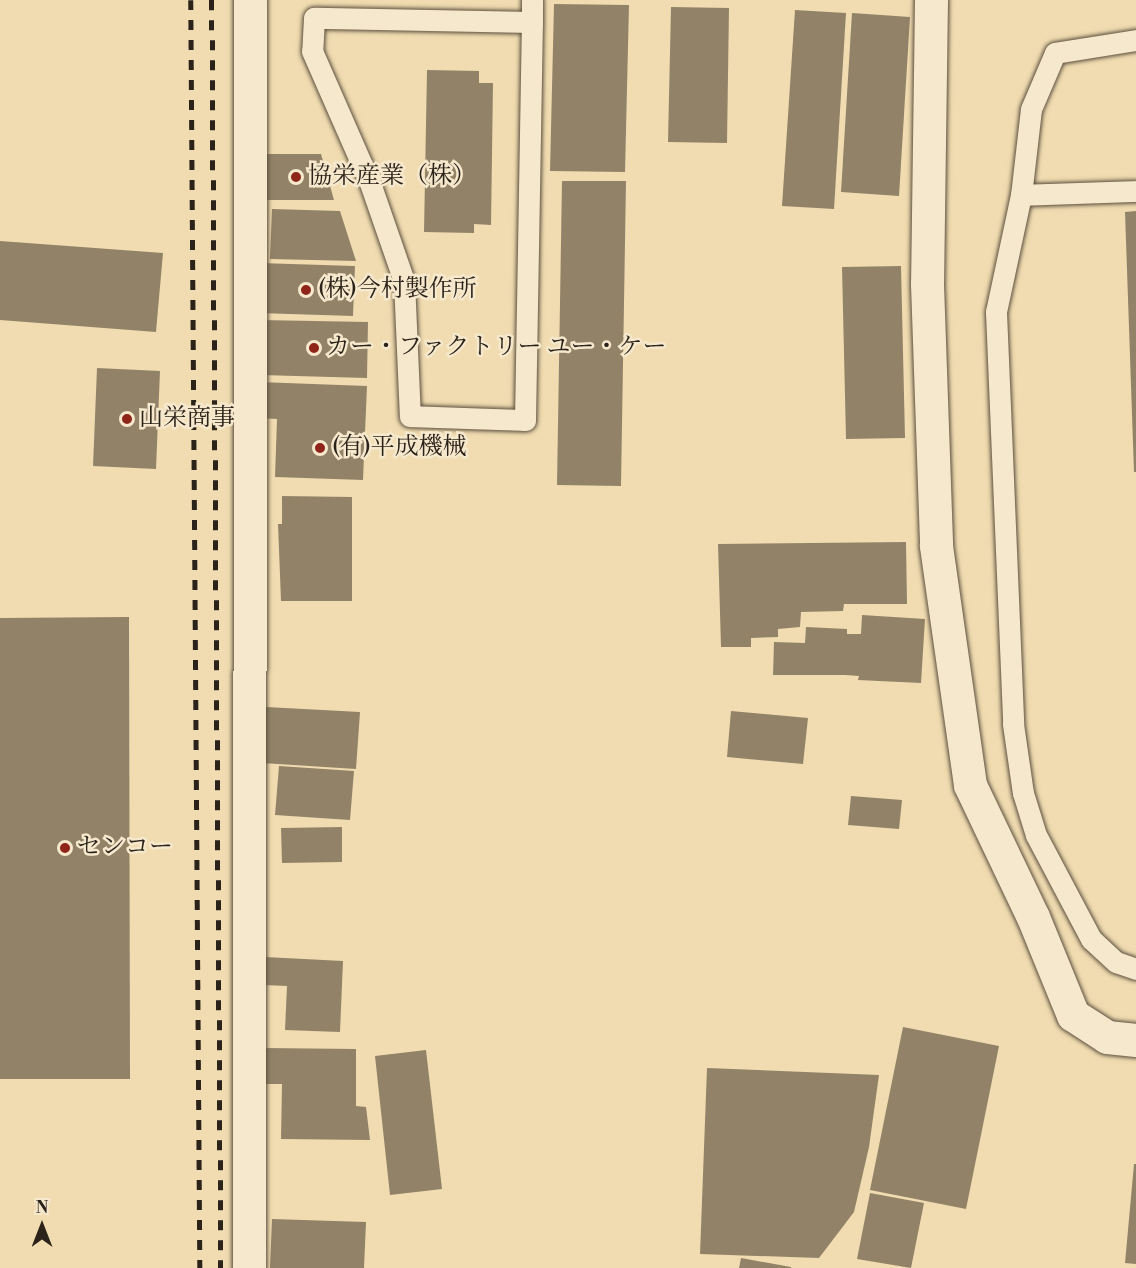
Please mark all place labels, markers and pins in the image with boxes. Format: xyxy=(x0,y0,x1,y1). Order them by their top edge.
place label: 協栄産業（株） xyxy=(308,163,476,191)
marker: 協栄産業（株） xyxy=(289,170,303,184)
place label: (株)今村製作所 xyxy=(318,276,477,304)
marker: (株)今村製作所 xyxy=(299,283,313,297)
place label: カー・ファクトリー ユー・ケー xyxy=(326,334,667,362)
marker: カー・ファクトリー ユー・ケー xyxy=(307,341,321,355)
place label: 山栄商事 xyxy=(139,405,235,433)
marker: 山栄商事 xyxy=(120,412,134,426)
place label: (有)平成機械 xyxy=(332,434,467,462)
marker: (有)平成機械 xyxy=(313,441,327,455)
place label: センコー xyxy=(77,834,173,862)
marker: センコー xyxy=(58,841,72,855)

